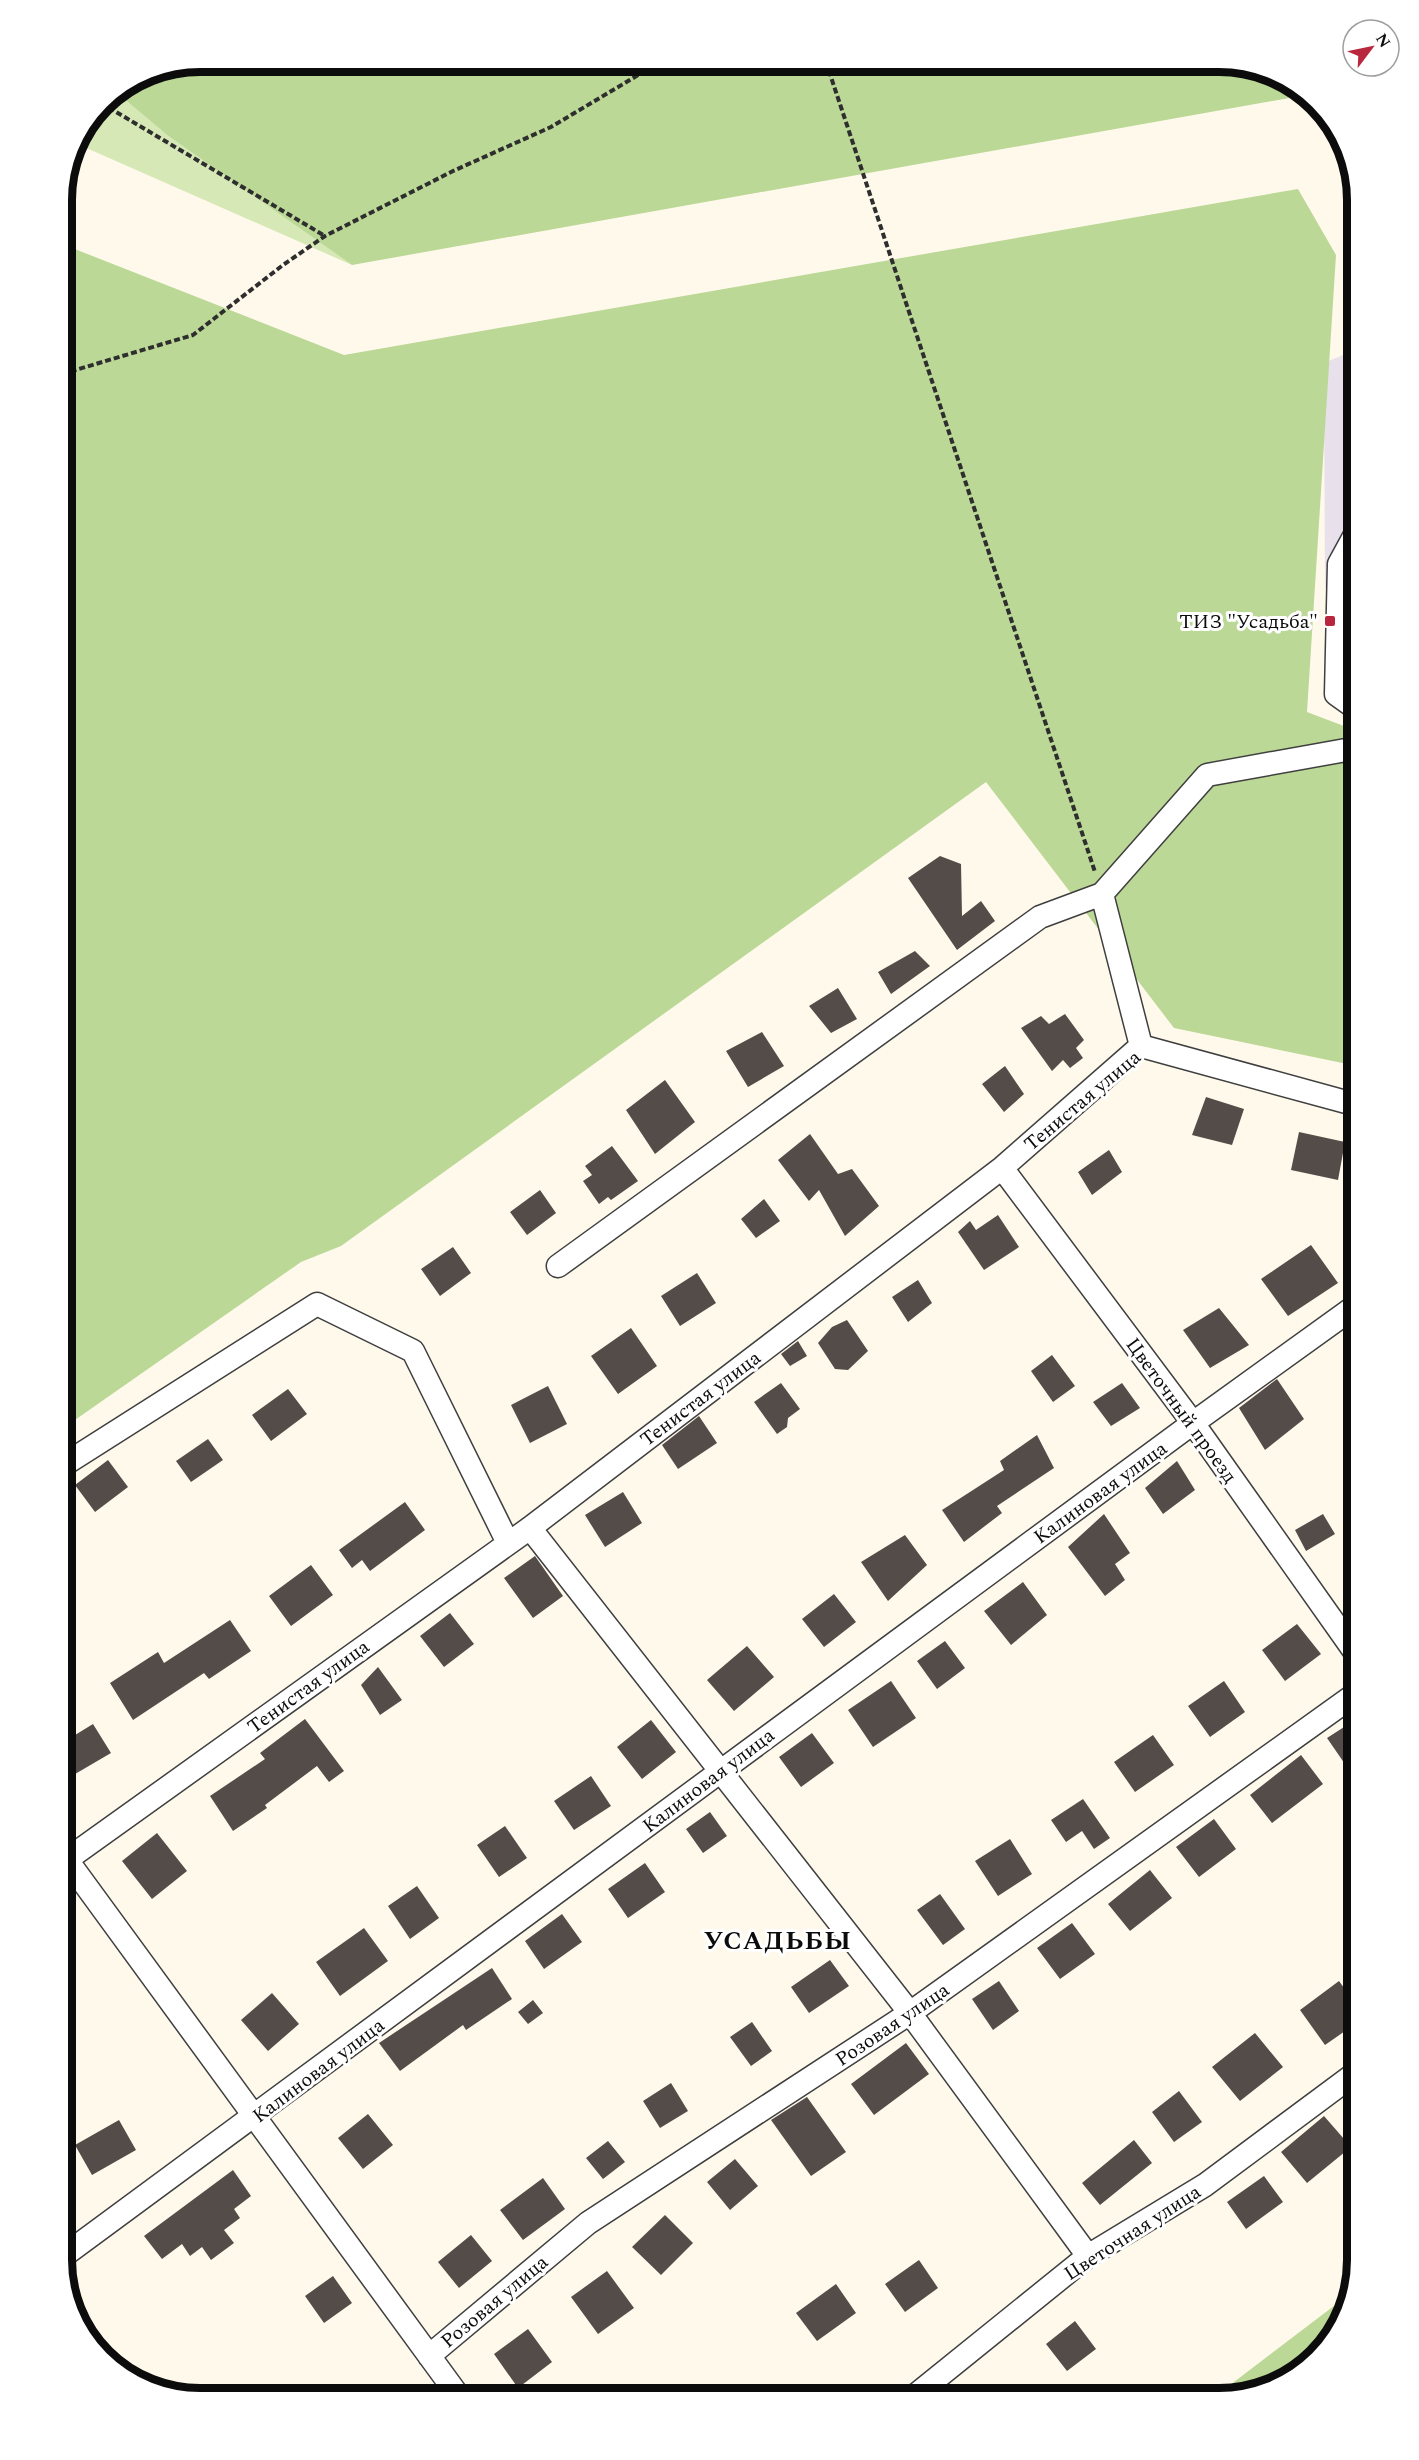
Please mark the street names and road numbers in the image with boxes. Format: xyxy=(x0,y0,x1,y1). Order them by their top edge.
street label: Тенистая улица xyxy=(1018,1043,1148,1159)
street label: Цветочный проезд xyxy=(1118,1331,1244,1490)
street label: Тенистая улица xyxy=(634,1343,768,1454)
street label: Калиновая улица xyxy=(1027,1434,1174,1552)
street label: Тенистая улица xyxy=(241,1632,376,1741)
street label: Калиновая улица xyxy=(636,1721,781,1841)
street label: Розовая улица xyxy=(829,1975,956,2074)
street label: Калиновая улица xyxy=(246,2011,391,2131)
street label: Цветочная улица xyxy=(1058,2177,1207,2288)
street label: Розовая улица xyxy=(434,2248,555,2356)

